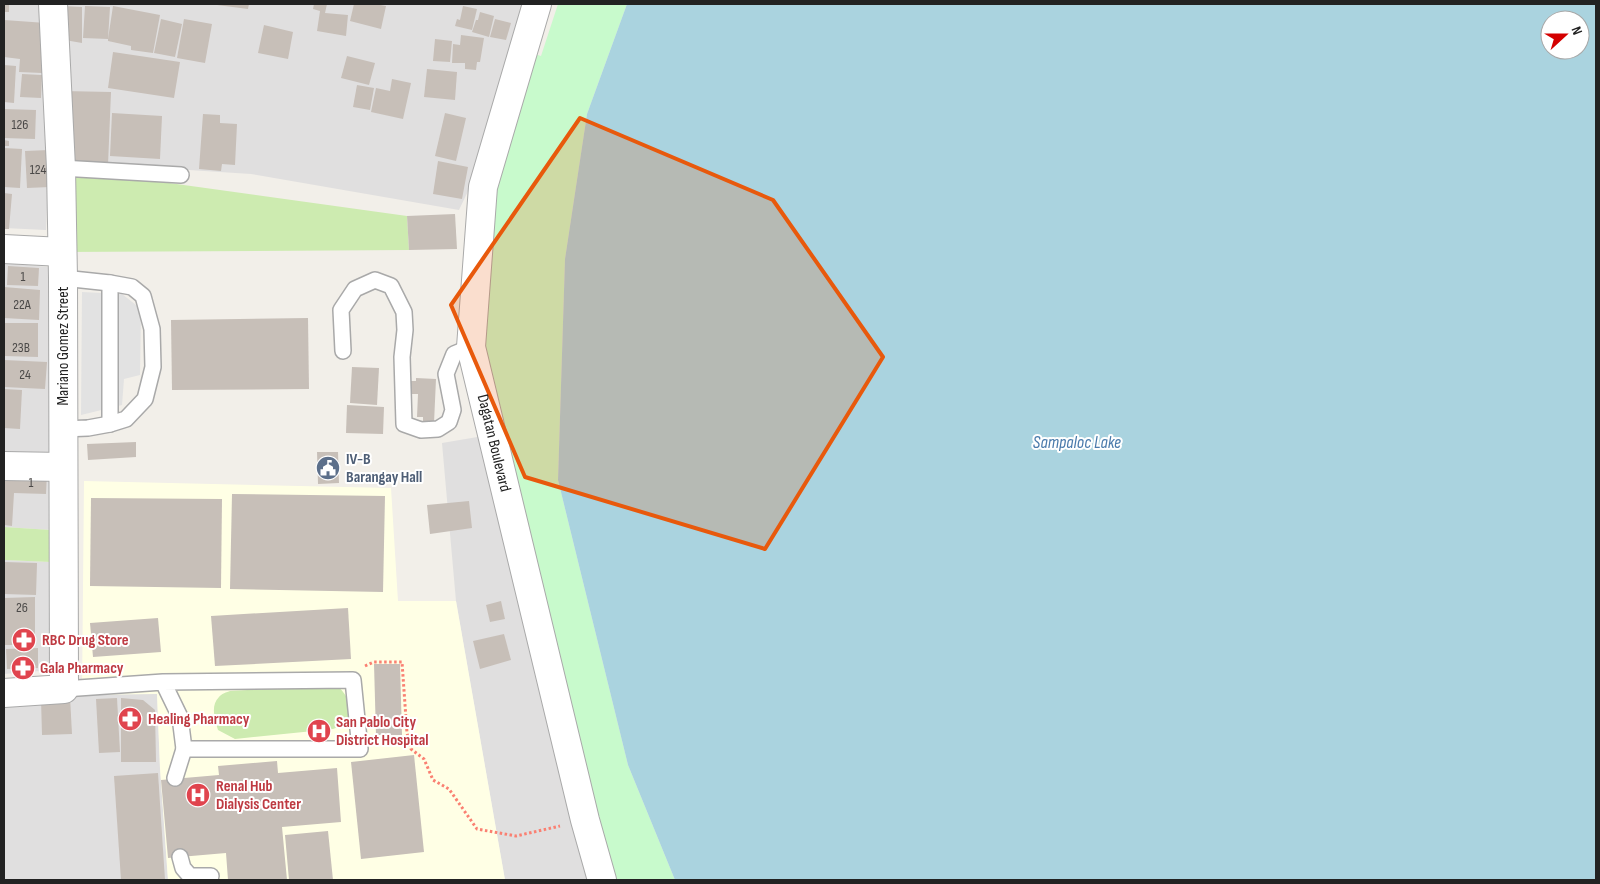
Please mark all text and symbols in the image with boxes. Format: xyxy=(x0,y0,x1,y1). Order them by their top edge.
north arrow xyxy=(1540,10,1590,60)
text: N xyxy=(1567,24,1586,37)
house number: 126 xyxy=(12,116,28,133)
house number: 124 xyxy=(30,161,46,178)
house number: 1 xyxy=(21,268,26,285)
street label: Mariano Gomez Street xyxy=(54,286,73,405)
house number: 22A xyxy=(13,296,32,313)
house number: 23B xyxy=(12,339,30,356)
house number: 24 xyxy=(19,366,31,383)
street label: Dagatan Boulevard xyxy=(473,392,515,494)
water label: Sampaloc Lake xyxy=(1033,432,1121,453)
place label: IV-B Barangay Hall xyxy=(346,450,422,487)
public building icon: IV-B Barangay Hall xyxy=(315,455,341,481)
house number: 1 xyxy=(29,474,34,491)
house number: 26 xyxy=(16,599,28,616)
pharmacy icon: RBC Drug Store xyxy=(11,627,37,653)
place label: RBC Drug Store xyxy=(42,631,129,650)
pharmacy icon: Gala Pharmacy xyxy=(10,655,36,681)
place label: Gala Pharmacy xyxy=(40,659,124,678)
pharmacy icon: Healing Pharmacy xyxy=(117,706,143,732)
place label: Healing Pharmacy xyxy=(148,710,250,729)
place label: San Pablo City District Hospital xyxy=(336,713,429,750)
hospital icon: San Pablo City District Hospital xyxy=(306,718,332,744)
place label: Renal Hub Dialysis Center xyxy=(216,777,301,814)
hospital icon: Renal Hub Dialysis Center xyxy=(185,782,211,808)

